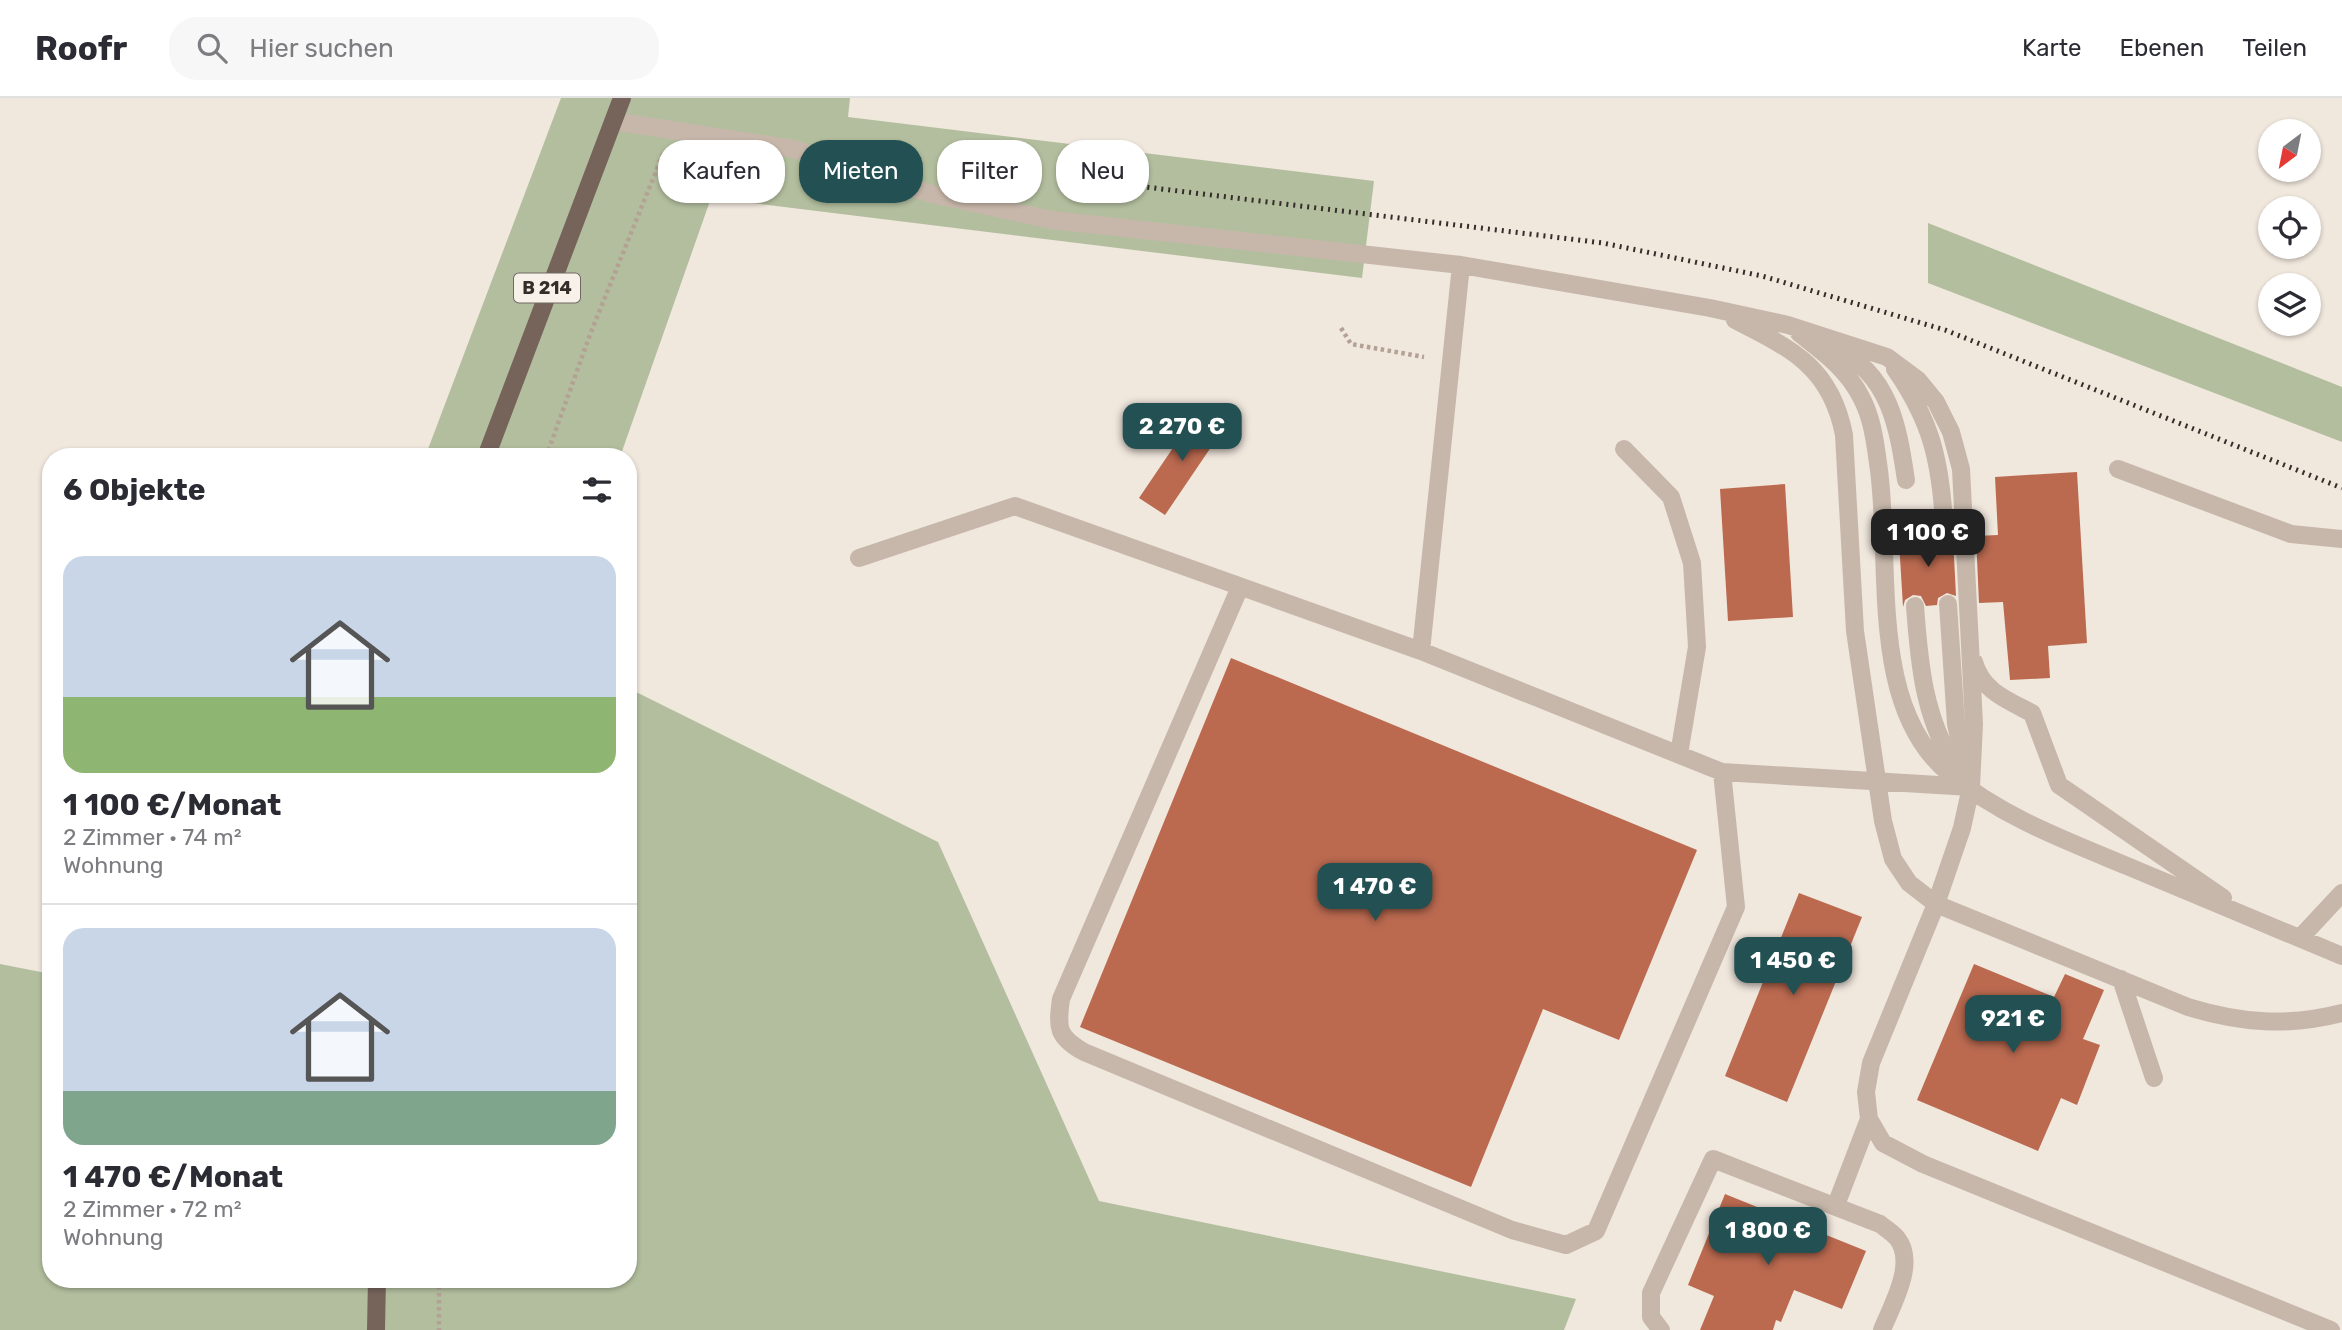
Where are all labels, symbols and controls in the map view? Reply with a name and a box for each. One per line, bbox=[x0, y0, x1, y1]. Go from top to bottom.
search box bbox=[169, 17, 659, 80]
text: Roofr bbox=[35, 29, 127, 68]
icon: search bbox=[193, 29, 231, 67]
text: Hier suchen bbox=[249, 33, 394, 64]
text: Karte bbox=[2022, 34, 2082, 62]
text: Ebenen bbox=[2120, 34, 2204, 62]
text: Teilen bbox=[2242, 34, 2307, 62]
north arrow bbox=[2258, 119, 2320, 182]
map controls bbox=[2258, 119, 2321, 336]
chip: Kaufen bbox=[658, 140, 785, 203]
chip: Mieten bbox=[799, 140, 923, 203]
chip: Filter bbox=[937, 140, 1042, 203]
chip: Neu bbox=[1056, 140, 1149, 203]
button: locate bbox=[2258, 196, 2321, 259]
button: layers bbox=[2258, 273, 2321, 336]
road number: B 214 bbox=[514, 274, 580, 302]
pin: 2 270 € bbox=[1117, 404, 1247, 463]
text: 2 270 € bbox=[1139, 412, 1225, 440]
icon: filters bbox=[578, 471, 616, 509]
text: 6 Objekte bbox=[63, 472, 206, 508]
pin: 1 100 € bbox=[1863, 510, 1993, 569]
text: 1 100 € bbox=[1887, 518, 1969, 546]
icon: home bbox=[277, 602, 403, 728]
text: 1 100 €/Monat bbox=[63, 787, 281, 823]
text: 2 Zimmer · 74 m² bbox=[63, 823, 242, 851]
text: Wohnung bbox=[63, 851, 164, 879]
pin: 1 470 € bbox=[1310, 864, 1440, 923]
text: 1 470 € bbox=[1333, 872, 1417, 900]
pin: 1 450 € bbox=[1728, 937, 1858, 997]
text: 1 450 € bbox=[1750, 946, 1836, 974]
icon: home bbox=[277, 974, 403, 1100]
pin: 921 € bbox=[1964, 996, 2062, 1055]
text: 921 € bbox=[1981, 1004, 2045, 1032]
text: 1 470 €/Monat bbox=[63, 1159, 283, 1195]
text: 2 Zimmer · 72 m² bbox=[63, 1195, 242, 1223]
pin: 1 800 € bbox=[1703, 1208, 1833, 1267]
text: 1 800 € bbox=[1725, 1216, 1811, 1244]
text: Wohnung bbox=[63, 1223, 164, 1251]

